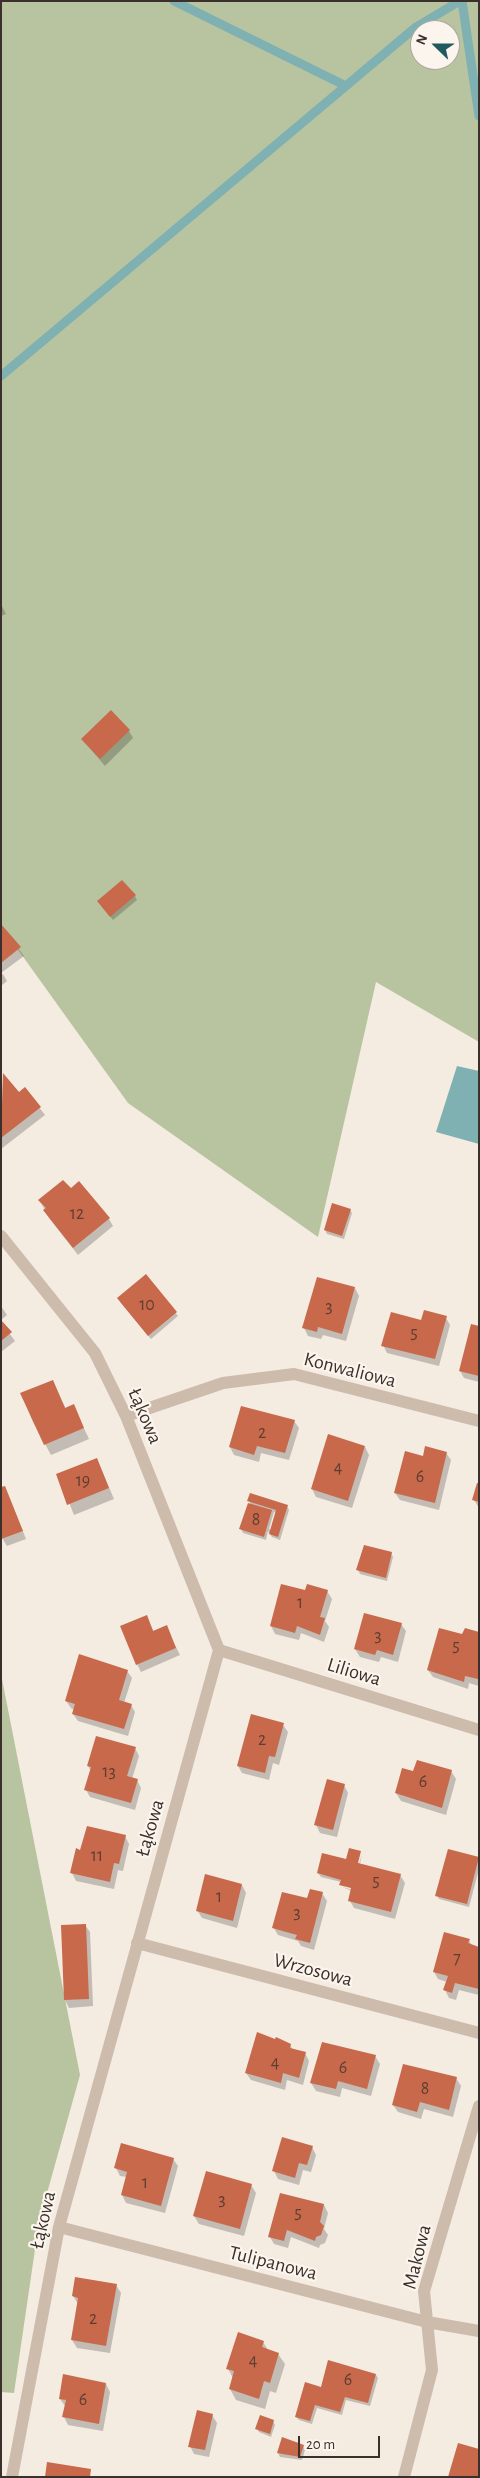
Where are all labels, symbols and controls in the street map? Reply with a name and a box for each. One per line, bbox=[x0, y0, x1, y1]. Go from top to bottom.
north arrow bbox=[410, 20, 460, 70]
text: N bbox=[414, 33, 430, 47]
house number: 12 bbox=[70, 1203, 84, 1225]
house number: 10 bbox=[139, 1294, 155, 1316]
house number: 3 bbox=[325, 1296, 333, 1318]
house number: 5 bbox=[410, 1322, 418, 1344]
street label: Konwaliowa bbox=[301, 1347, 399, 1393]
street label: Łąkowa bbox=[123, 1384, 167, 1448]
house number: 2 bbox=[258, 1422, 266, 1444]
house number: 4 bbox=[334, 1457, 342, 1479]
house number: 6 bbox=[416, 1466, 424, 1488]
house number: 19 bbox=[76, 1470, 90, 1492]
house number: 8 bbox=[252, 1509, 260, 1531]
house number: 1 bbox=[297, 1592, 303, 1614]
house number: 3 bbox=[374, 1625, 382, 1647]
house number: 5 bbox=[452, 1635, 460, 1657]
street label: Liliowa bbox=[324, 1653, 384, 1691]
house number: 2 bbox=[258, 1729, 266, 1751]
house number: 13 bbox=[102, 1761, 116, 1783]
house number: 6 bbox=[419, 1771, 427, 1793]
street label: Łąkowa bbox=[130, 1797, 170, 1859]
house number: 11 bbox=[91, 1845, 103, 1867]
house number: 5 bbox=[372, 1870, 380, 1892]
house number: 1 bbox=[216, 1886, 222, 1908]
house number: 3 bbox=[293, 1902, 301, 1924]
street label: Wrzosowa bbox=[271, 1948, 355, 1992]
house number: 7 bbox=[453, 1948, 461, 1970]
house number: 4 bbox=[271, 2052, 279, 2074]
house number: 6 bbox=[339, 2057, 347, 2079]
house number: 8 bbox=[421, 2078, 429, 2100]
house number: 1 bbox=[142, 2172, 148, 2194]
street label: Łąkowa bbox=[25, 2189, 61, 2251]
house number: 3 bbox=[218, 2189, 226, 2211]
house number: 5 bbox=[294, 2202, 302, 2224]
street label: Makowa bbox=[397, 2222, 437, 2292]
street label: Tulipanowa bbox=[227, 2240, 319, 2286]
house number: 2 bbox=[89, 2308, 97, 2330]
house number: 4 bbox=[249, 2350, 257, 2372]
house number: 6 bbox=[344, 2369, 352, 2391]
house number: 6 bbox=[79, 2389, 87, 2411]
scale bar bbox=[300, 2426, 382, 2458]
text: 20 m bbox=[306, 2437, 335, 2452]

